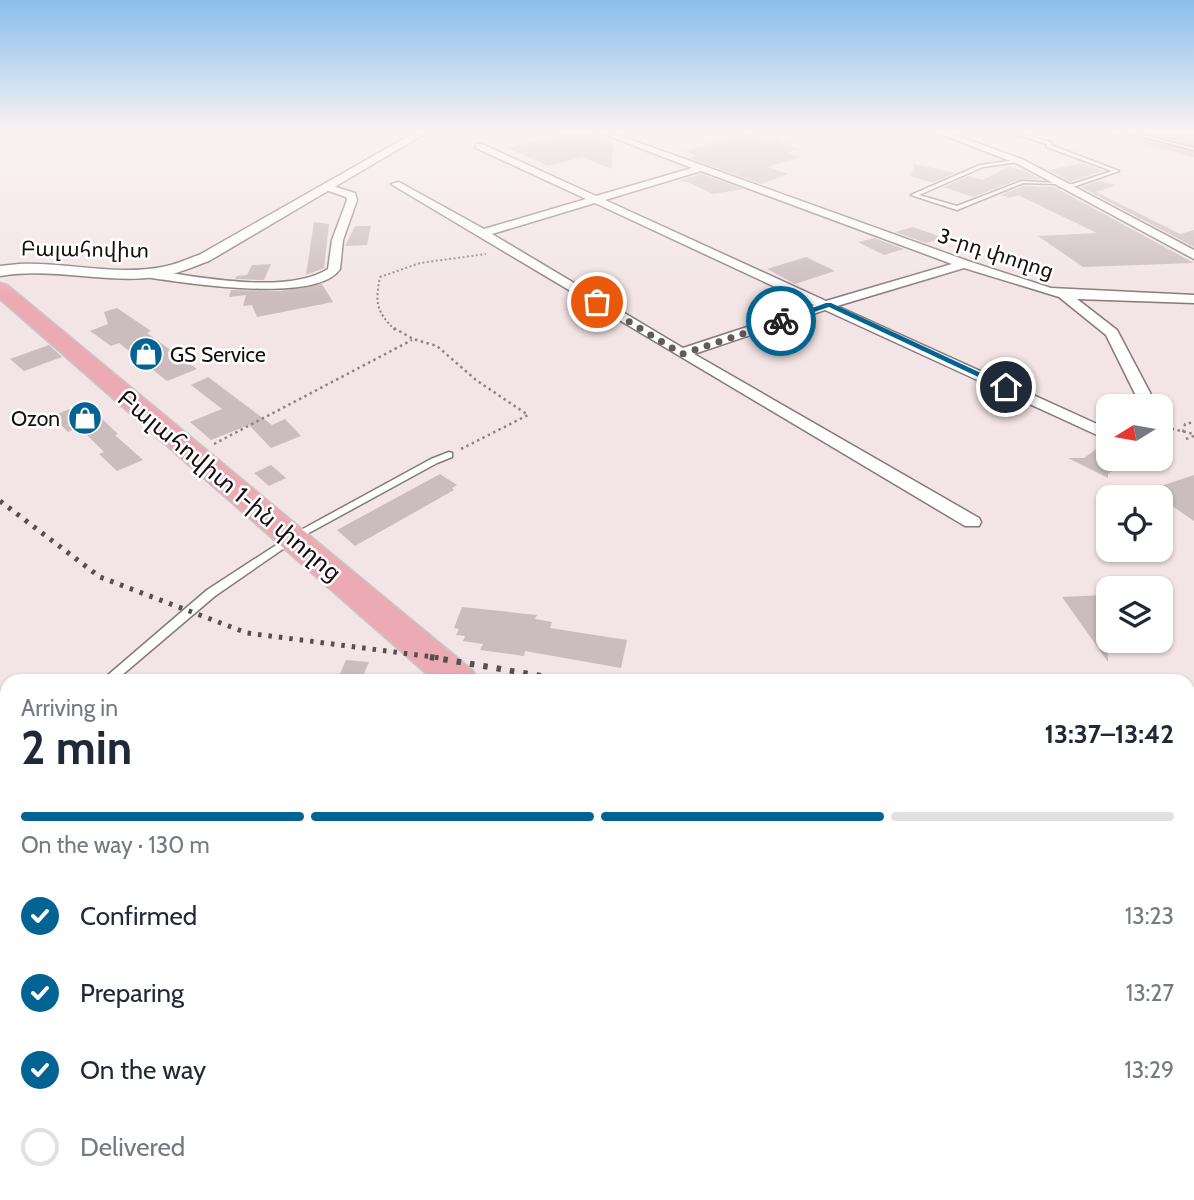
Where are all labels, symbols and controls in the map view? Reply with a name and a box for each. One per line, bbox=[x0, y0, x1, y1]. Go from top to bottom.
street label: 3-րդ փողոց bbox=[935, 223, 1057, 283]
street label: Բալահովիտ bbox=[21, 235, 149, 263]
pin bbox=[567, 272, 627, 332]
icon: bag bbox=[578, 283, 616, 321]
courier bbox=[746, 286, 816, 356]
icon: bike bbox=[762, 302, 800, 340]
shop icon: GS Service bbox=[127, 335, 165, 373]
place label: GS Service bbox=[170, 342, 266, 367]
pin bbox=[976, 357, 1036, 417]
icon: home bbox=[987, 368, 1025, 406]
street label: Բալահովիտ 1-ին փողոց bbox=[112, 383, 348, 587]
north arrow bbox=[1096, 394, 1172, 471]
map controls bbox=[1096, 394, 1173, 653]
shop icon: Ozon bbox=[66, 399, 104, 437]
place label: Ozon bbox=[11, 406, 60, 431]
button: locate bbox=[1096, 485, 1173, 562]
button: layers bbox=[1096, 576, 1173, 653]
text: Arriving in bbox=[21, 694, 118, 722]
text: 13:37–13:42 bbox=[1044, 718, 1174, 750]
text: 2 min bbox=[21, 720, 132, 776]
text: On the way · 130 m bbox=[21, 831, 210, 859]
icon: check bbox=[21, 897, 59, 935]
text: Confirmed bbox=[80, 900, 197, 932]
text: 13:23 bbox=[1125, 902, 1174, 930]
icon: check bbox=[21, 974, 59, 1012]
text: Preparing bbox=[80, 977, 184, 1009]
text: 13:27 bbox=[1126, 979, 1174, 1007]
icon: check bbox=[21, 1051, 59, 1089]
text: On the way bbox=[80, 1054, 206, 1086]
text: 13:29 bbox=[1124, 1056, 1174, 1084]
text: Delivered bbox=[80, 1131, 185, 1163]

